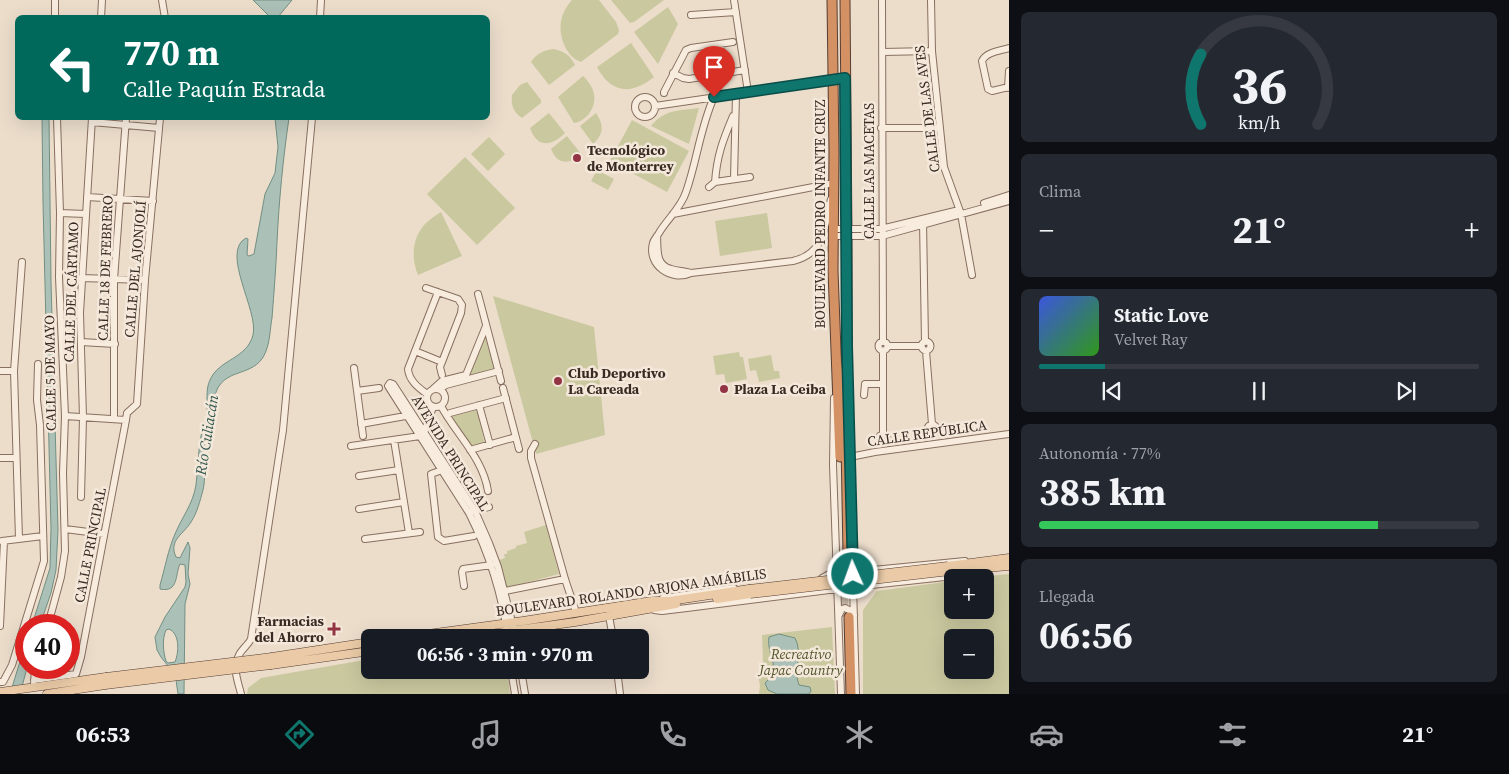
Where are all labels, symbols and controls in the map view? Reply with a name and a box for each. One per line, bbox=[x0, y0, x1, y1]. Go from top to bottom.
text: 770 m bbox=[123, 29, 219, 77]
icon: left bbox=[40, 35, 105, 100]
street label: CALLE DE LAS AVES bbox=[909, 44, 945, 174]
pin bbox=[693, 46, 735, 97]
text: 36 bbox=[1231, 49, 1287, 120]
icon: arrive bbox=[700, 53, 728, 81]
text: Calle Paquín Estrada bbox=[123, 74, 325, 104]
street label: BOULEVARD PEDRO INFANTE CRUZ bbox=[810, 99, 830, 329]
street label: CALLE LAS MACETAS bbox=[859, 103, 879, 239]
text: km/h bbox=[1238, 110, 1281, 135]
place label: Tecnológico de Monterrey bbox=[587, 140, 674, 176]
marker: Tecnológico de Monterrey bbox=[571, 152, 583, 164]
text: Clima bbox=[1039, 180, 1081, 202]
street label: CALLE 18 DE FEBRERO bbox=[92, 195, 118, 341]
street label: CALLE DEL AJONJOLÍ bbox=[119, 200, 151, 338]
text: 21° bbox=[1232, 204, 1286, 256]
text: − bbox=[1039, 211, 1054, 249]
text: + bbox=[1464, 211, 1479, 249]
street label: CALLE DEL CÁRTAMO bbox=[59, 221, 83, 363]
text: Static Love bbox=[1114, 302, 1209, 328]
street label: CALLE 5 DE MAYO bbox=[39, 315, 61, 431]
text: Velvet Ray bbox=[1114, 328, 1188, 350]
place label: Club Deportivo La Careada bbox=[568, 363, 666, 399]
marker: Club Deportivo La Careada bbox=[552, 375, 564, 387]
icon: previous bbox=[1098, 377, 1126, 405]
icon: pause bbox=[1245, 377, 1273, 405]
icon: next bbox=[1392, 377, 1420, 405]
place label: Plaza La Ceiba bbox=[734, 379, 827, 399]
marker: Plaza La Ceiba bbox=[718, 383, 730, 395]
street label: AVENIDA PRINCIPAL bbox=[407, 391, 495, 515]
water label: Río Culiacán bbox=[190, 393, 223, 478]
street label: CALLE REPÚBLICA bbox=[866, 415, 989, 451]
text: Autonomía · 77% bbox=[1039, 442, 1161, 464]
text: 385 km bbox=[1039, 466, 1166, 518]
street label: CALLE PRINCIPAL bbox=[69, 486, 111, 604]
position arrow bbox=[826, 547, 878, 599]
street label: BOULEVARD ROLANDO ARJONA AMÁBILIS bbox=[494, 563, 768, 621]
map controls bbox=[944, 569, 994, 679]
button: + bbox=[944, 569, 994, 619]
text: Llegada bbox=[1039, 585, 1095, 607]
text: 06:56 bbox=[1039, 609, 1133, 661]
place label: Farmacias del Ahorro bbox=[254, 611, 325, 647]
speed limit sign: 40 bbox=[15, 614, 80, 679]
marker: Farmacias del Ahorro bbox=[328, 623, 340, 635]
button: − bbox=[944, 629, 994, 679]
text: 06:56 · 3 min · 970 m bbox=[417, 641, 593, 667]
park label: Recreativo Japac Country bbox=[757, 644, 843, 680]
icon: directions bbox=[282, 717, 317, 752]
icon: music bbox=[469, 717, 504, 752]
icon: phone bbox=[655, 717, 690, 752]
icon: climate bbox=[842, 717, 877, 752]
icon: car bbox=[1029, 717, 1064, 752]
icon: filters bbox=[1215, 717, 1250, 752]
text: 06:53 bbox=[76, 719, 130, 749]
text: 21° bbox=[1402, 719, 1433, 749]

